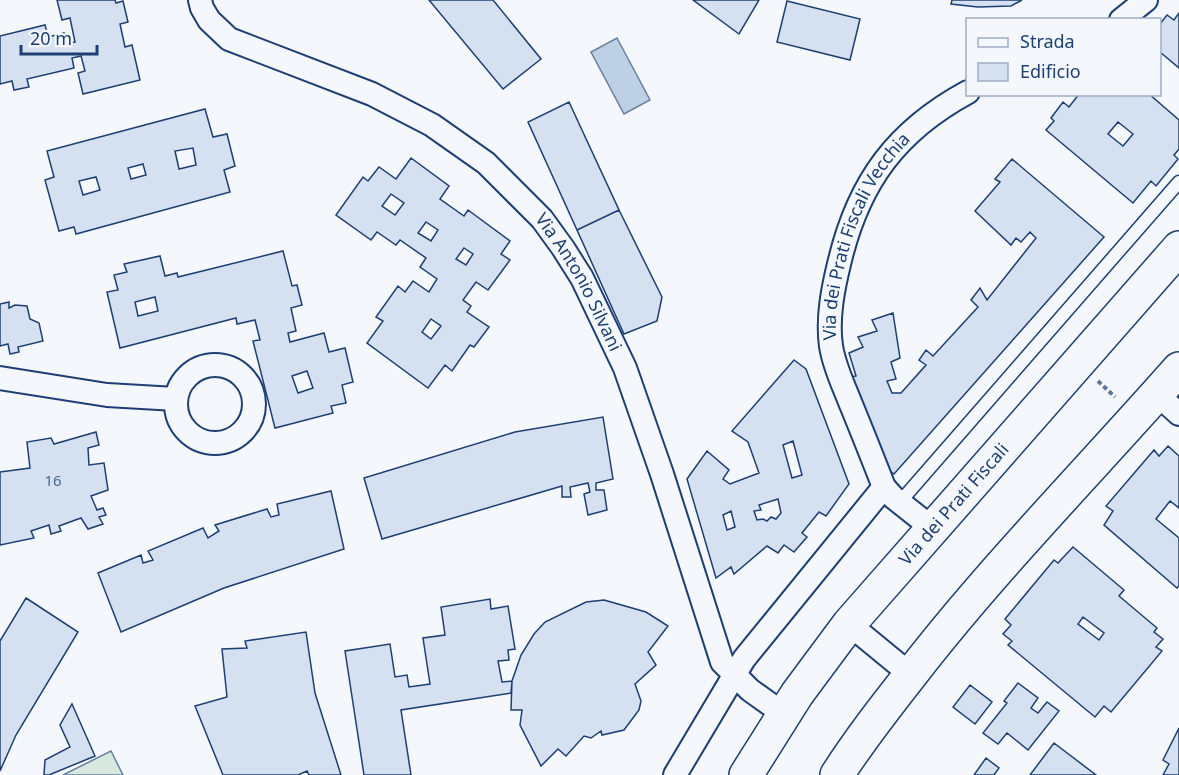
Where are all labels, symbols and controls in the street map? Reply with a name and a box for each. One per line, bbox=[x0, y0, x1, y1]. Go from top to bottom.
scale bar bbox=[21, 18, 98, 56]
legend bbox=[966, 18, 1161, 96]
text: 20 m bbox=[30, 26, 72, 50]
text: Strada bbox=[1020, 29, 1075, 53]
text: Edificio bbox=[1020, 59, 1081, 83]
street label: Via dei Prati Fiscali Vecchia bbox=[817, 127, 914, 341]
street label: Via Antonio Silvani bbox=[530, 208, 628, 355]
street label: Via dei Prati Fiscali bbox=[893, 437, 1013, 570]
house number: 16 bbox=[44, 470, 62, 490]

